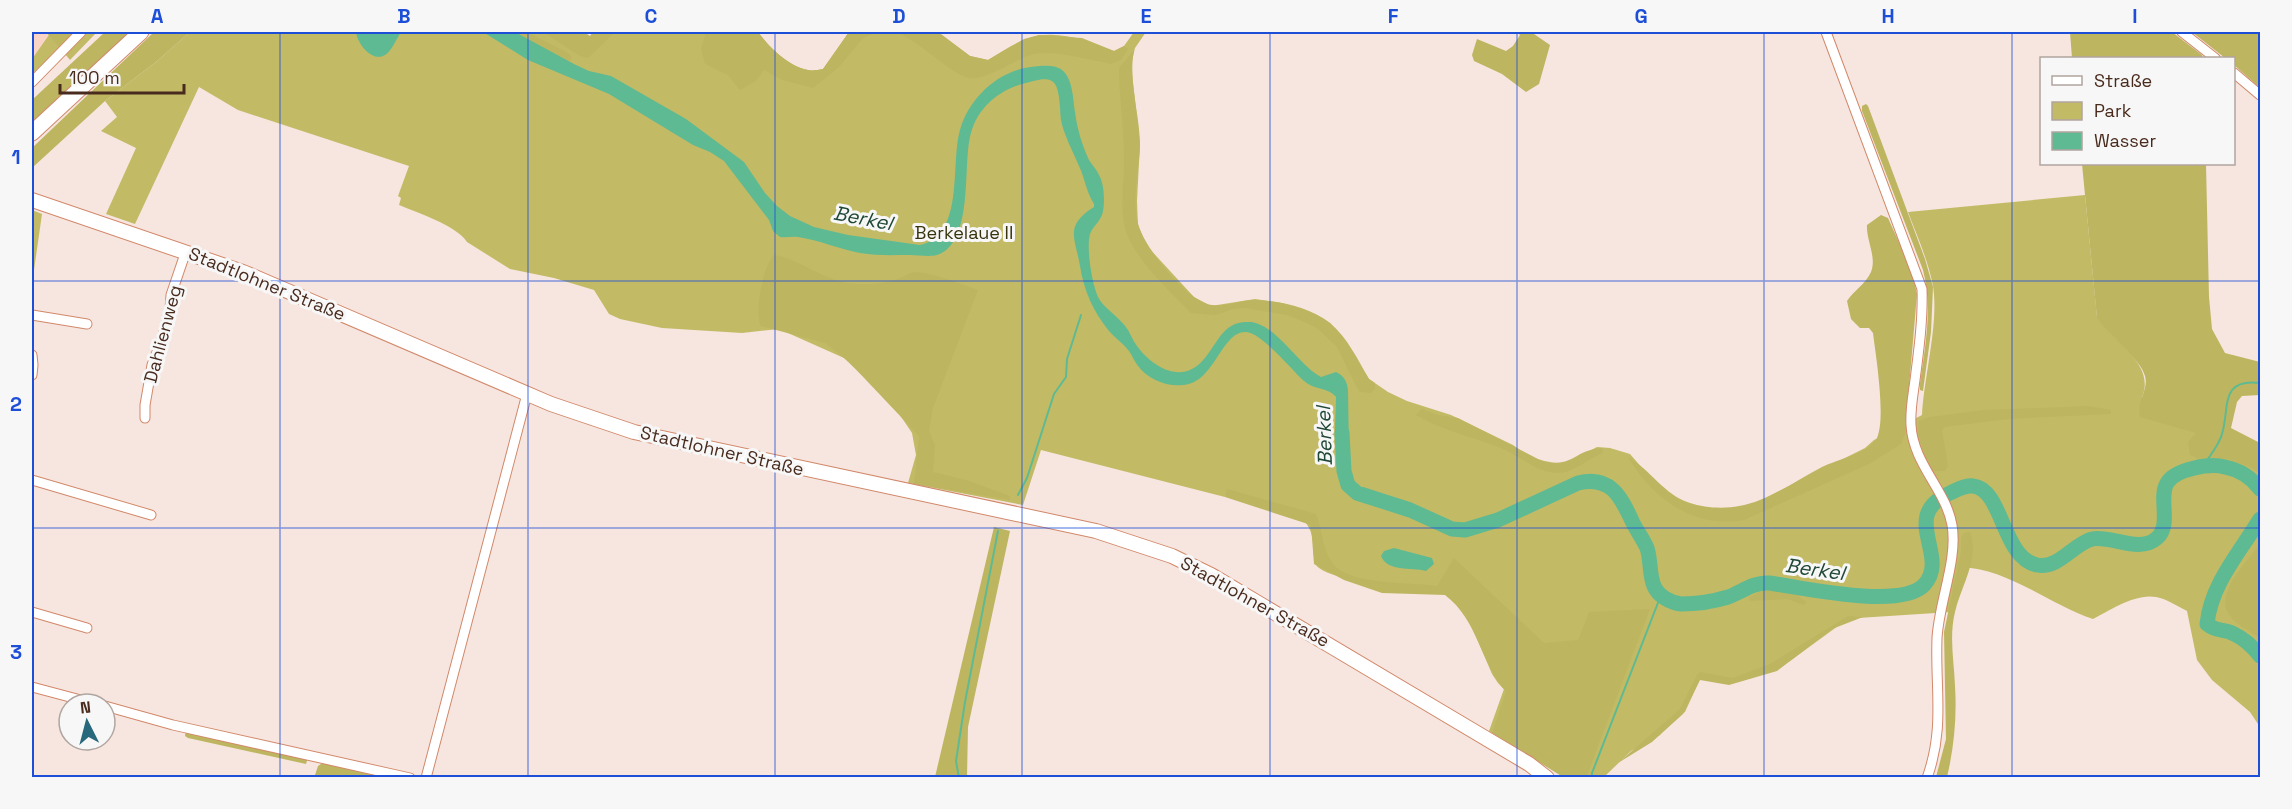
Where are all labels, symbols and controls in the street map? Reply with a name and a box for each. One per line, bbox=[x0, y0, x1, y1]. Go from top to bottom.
text: A bbox=[151, 3, 164, 29]
text: B bbox=[397, 3, 411, 29]
text: C bbox=[645, 3, 658, 29]
text: D bbox=[892, 3, 906, 29]
text: E bbox=[1140, 3, 1152, 29]
text: F bbox=[1388, 3, 1399, 29]
text: G bbox=[1634, 3, 1648, 29]
text: H bbox=[1881, 3, 1895, 29]
text: I bbox=[2132, 3, 2138, 29]
scale bar bbox=[60, 57, 184, 95]
legend bbox=[2040, 57, 2235, 165]
text: 100 m bbox=[69, 66, 120, 89]
text: Straße bbox=[2094, 69, 2152, 92]
text: Park bbox=[2094, 99, 2132, 122]
text: Wasser bbox=[2094, 129, 2156, 152]
text: 1 bbox=[11, 144, 21, 170]
water label: Berkel bbox=[831, 200, 897, 237]
park label: Berkelaue II bbox=[915, 221, 1013, 244]
street label: Stadtlohner Straße bbox=[185, 242, 349, 325]
street label: Dahlienweg bbox=[138, 282, 187, 385]
text: 2 bbox=[10, 391, 22, 417]
water label: Berkel bbox=[1310, 404, 1338, 466]
street label: Stadtlohner Straße bbox=[638, 421, 806, 481]
street label: Stadtlohner Straße bbox=[1177, 551, 1334, 652]
water label: Berkel bbox=[1784, 552, 1848, 586]
text: 3 bbox=[10, 639, 22, 665]
north arrow bbox=[57, 692, 117, 752]
text: N bbox=[79, 697, 92, 719]

